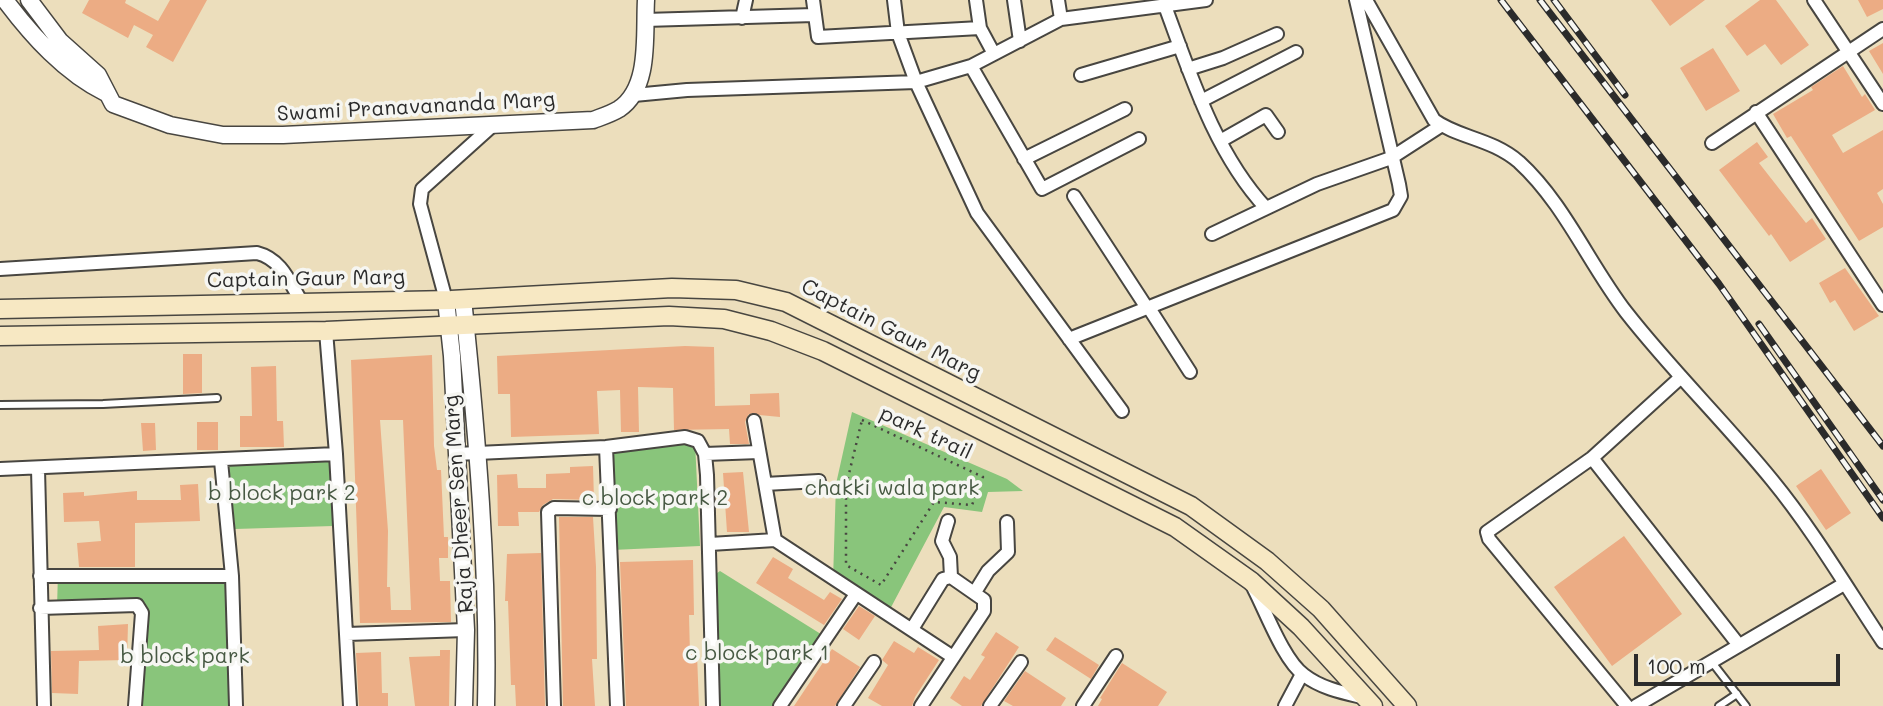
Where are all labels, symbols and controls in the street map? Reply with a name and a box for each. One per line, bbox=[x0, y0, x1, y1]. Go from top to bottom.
street label: Swami Pranavananda Marg bbox=[276, 87, 556, 127]
street label: Captain Gaur Marg bbox=[207, 265, 405, 293]
street label: Captain Gaur Marg bbox=[797, 274, 985, 386]
street label: Raja Dheer Sen Marg bbox=[439, 394, 479, 614]
street label: park trail bbox=[876, 401, 976, 465]
park label: chakki wala park bbox=[805, 476, 979, 502]
park label: b block park 2 bbox=[208, 481, 356, 507]
park label: c block park 2 bbox=[582, 486, 728, 512]
scale bar bbox=[1638, 640, 1844, 684]
park label: c block park 1 bbox=[685, 641, 829, 667]
park label: b block park bbox=[120, 644, 250, 670]
text: 100 m bbox=[1647, 652, 1706, 679]

